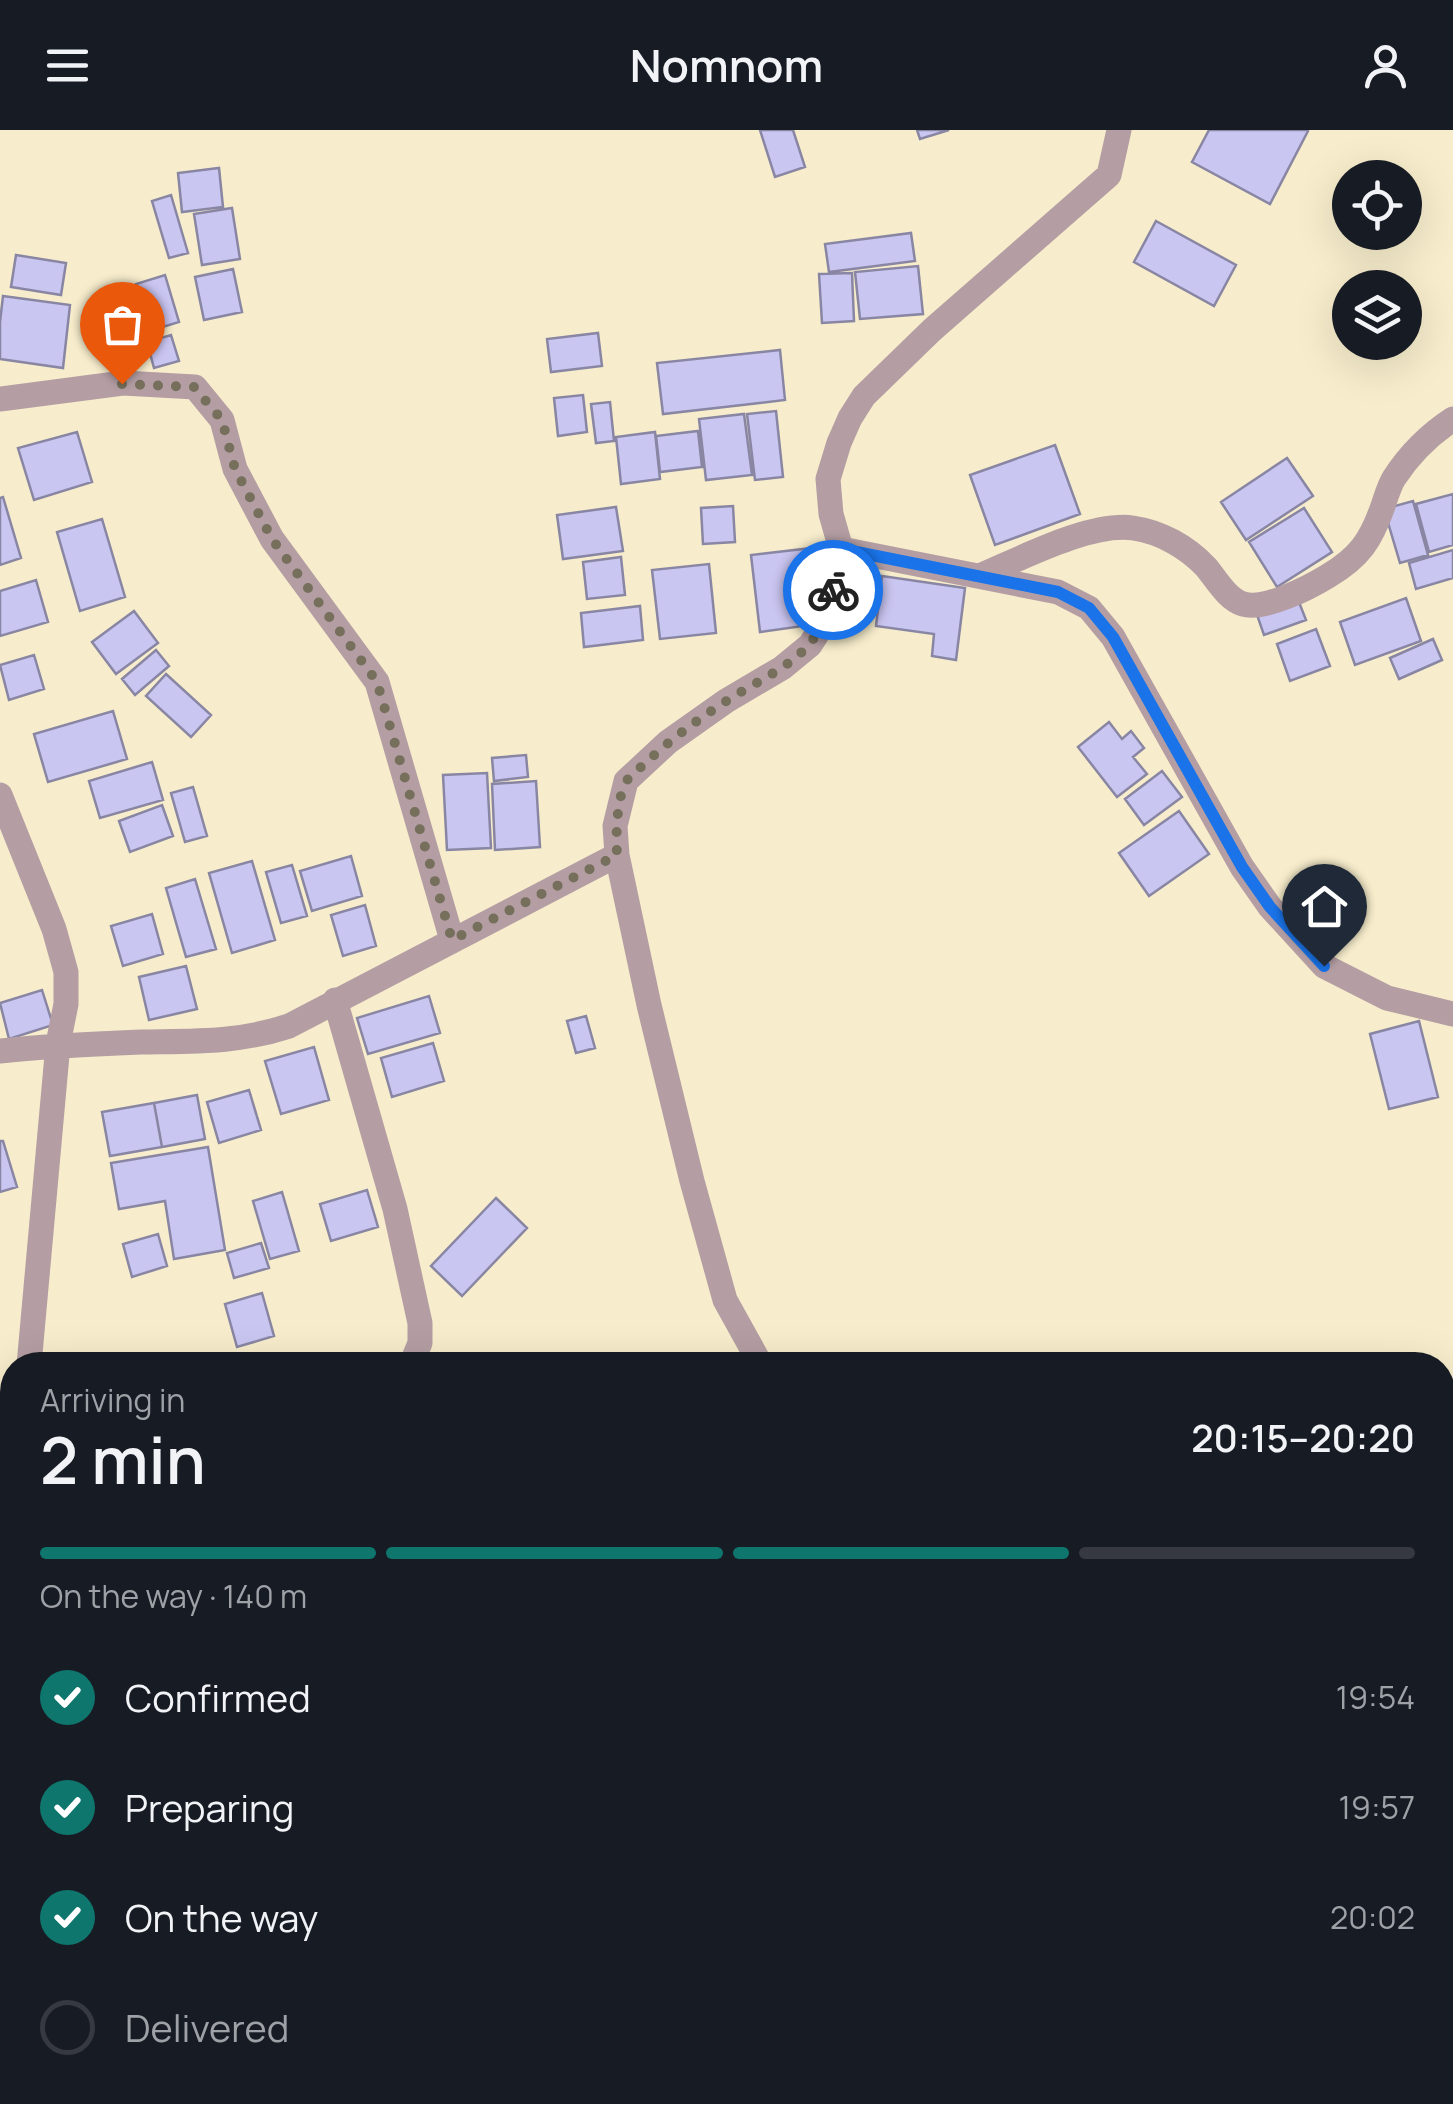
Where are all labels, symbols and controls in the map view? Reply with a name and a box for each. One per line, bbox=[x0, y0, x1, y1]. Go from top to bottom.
text: Nomnom bbox=[630, 34, 823, 96]
icon: menu bbox=[40, 38, 95, 93]
icon: person bbox=[1358, 38, 1413, 93]
map controls bbox=[1332, 160, 1422, 360]
button: locate bbox=[1332, 160, 1422, 250]
button: layers bbox=[1332, 270, 1422, 360]
pin bbox=[80, 282, 165, 385]
icon: bag bbox=[95, 297, 150, 352]
courier bbox=[783, 540, 883, 640]
icon: bike bbox=[806, 563, 861, 618]
pin bbox=[1282, 864, 1367, 967]
icon: home bbox=[1297, 879, 1352, 934]
text: Arriving in bbox=[40, 1378, 185, 1422]
text: 20:15–20:20 bbox=[1191, 1411, 1415, 1463]
text: 2 min bbox=[40, 1415, 206, 1504]
text: On the way · 140 m bbox=[40, 1574, 307, 1618]
icon: check bbox=[40, 1670, 95, 1725]
text: Confirmed bbox=[125, 1671, 311, 1723]
text: 19:54 bbox=[1336, 1675, 1415, 1719]
icon: check bbox=[40, 1780, 95, 1835]
text: Preparing bbox=[125, 1781, 294, 1833]
text: 19:57 bbox=[1339, 1785, 1415, 1829]
icon: check bbox=[40, 1890, 95, 1945]
text: On the way bbox=[125, 1891, 318, 1943]
text: 20:02 bbox=[1330, 1895, 1415, 1939]
text: Delivered bbox=[125, 2001, 289, 2053]

